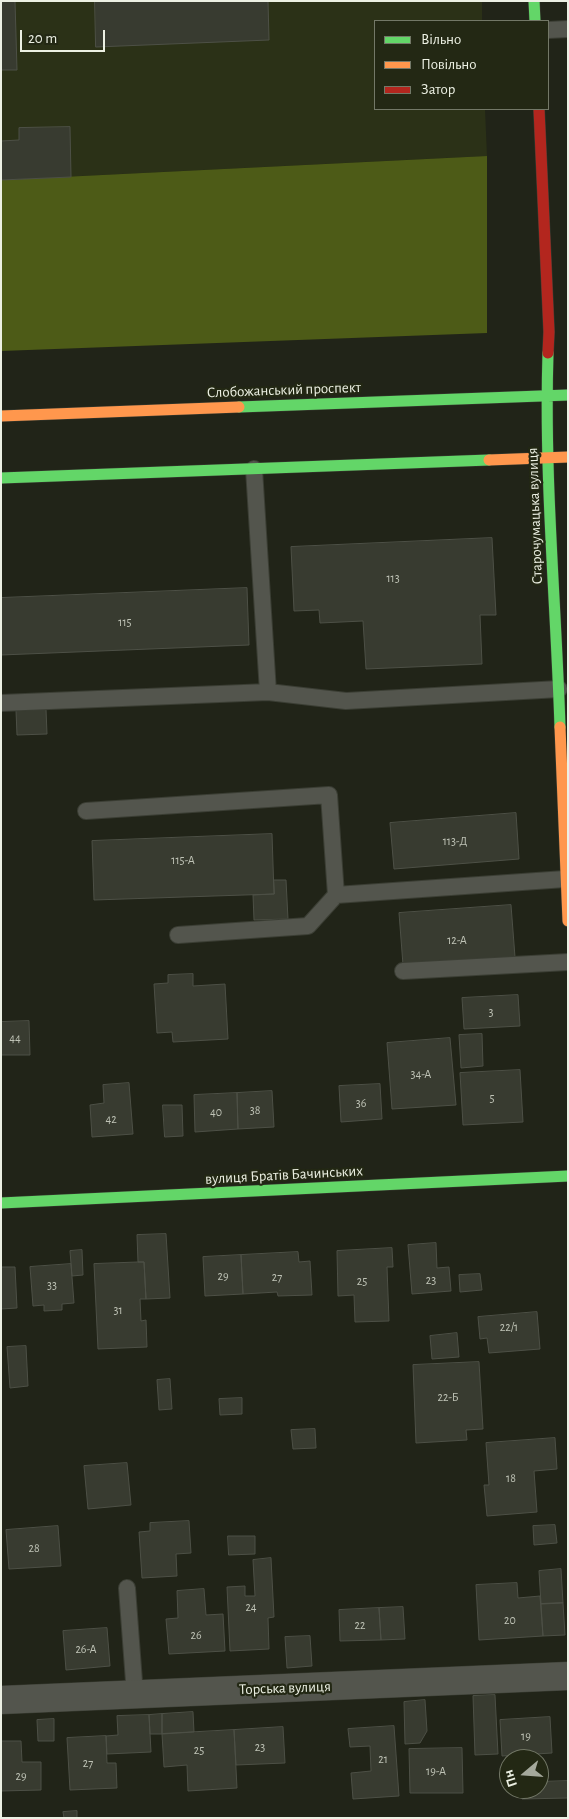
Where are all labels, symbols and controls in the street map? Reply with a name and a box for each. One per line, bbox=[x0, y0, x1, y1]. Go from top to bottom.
scale bar bbox=[22, 20, 108, 52]
legend bbox=[374, 20, 549, 110]
text: 20 m bbox=[28, 31, 57, 46]
text: Вільно bbox=[421, 32, 461, 47]
text: Повільно bbox=[421, 57, 477, 72]
text: Затор bbox=[421, 82, 455, 97]
street label: Слобожанський проспект bbox=[207, 378, 361, 402]
street label: Старочумацька вулиця bbox=[524, 447, 546, 585]
house number: 113 bbox=[386, 571, 400, 585]
house number: 115 bbox=[118, 615, 132, 629]
house number: 113-Д bbox=[443, 834, 467, 848]
house number: 115-А bbox=[171, 853, 195, 867]
house number: 12-А bbox=[447, 933, 467, 947]
house number: 3 bbox=[489, 1005, 493, 1019]
house number: 44 bbox=[9, 1031, 21, 1045]
house number: 34-А bbox=[411, 1067, 431, 1081]
house number: 5 bbox=[489, 1091, 495, 1105]
house number: 36 bbox=[356, 1096, 366, 1110]
house number: 38 bbox=[250, 1103, 260, 1117]
house number: 40 bbox=[210, 1105, 222, 1119]
house number: 42 bbox=[105, 1112, 117, 1126]
street label: вулиця Братів Бачинських bbox=[205, 1162, 363, 1188]
house number: 29 bbox=[217, 1269, 229, 1283]
house number: 27 bbox=[272, 1270, 282, 1284]
house number: 23 bbox=[426, 1273, 436, 1287]
house number: 25 bbox=[357, 1274, 367, 1288]
house number: 33 bbox=[47, 1278, 57, 1292]
house number: 31 bbox=[113, 1303, 123, 1317]
house number: 22/1 bbox=[500, 1320, 518, 1334]
house number: 22-Б bbox=[437, 1390, 459, 1404]
house number: 18 bbox=[506, 1471, 516, 1485]
house number: 28 bbox=[28, 1541, 40, 1555]
house number: 24 bbox=[245, 1600, 257, 1614]
house number: 20 bbox=[504, 1613, 516, 1627]
house number: 22 bbox=[355, 1618, 365, 1632]
house number: 26 bbox=[190, 1628, 202, 1642]
house number: 26-А bbox=[75, 1642, 97, 1656]
street label: Торська вулиця bbox=[239, 1677, 331, 1699]
house number: 19 bbox=[521, 1729, 531, 1743]
house number: 23 bbox=[255, 1740, 265, 1754]
house number: 25 bbox=[194, 1743, 204, 1757]
north arrow bbox=[499, 1749, 549, 1799]
house number: 21 bbox=[378, 1752, 388, 1766]
house number: 27 bbox=[83, 1756, 93, 1770]
house number: 19-А bbox=[426, 1764, 446, 1778]
text: Пн bbox=[501, 1768, 520, 1789]
house number: 29 bbox=[15, 1769, 27, 1783]

